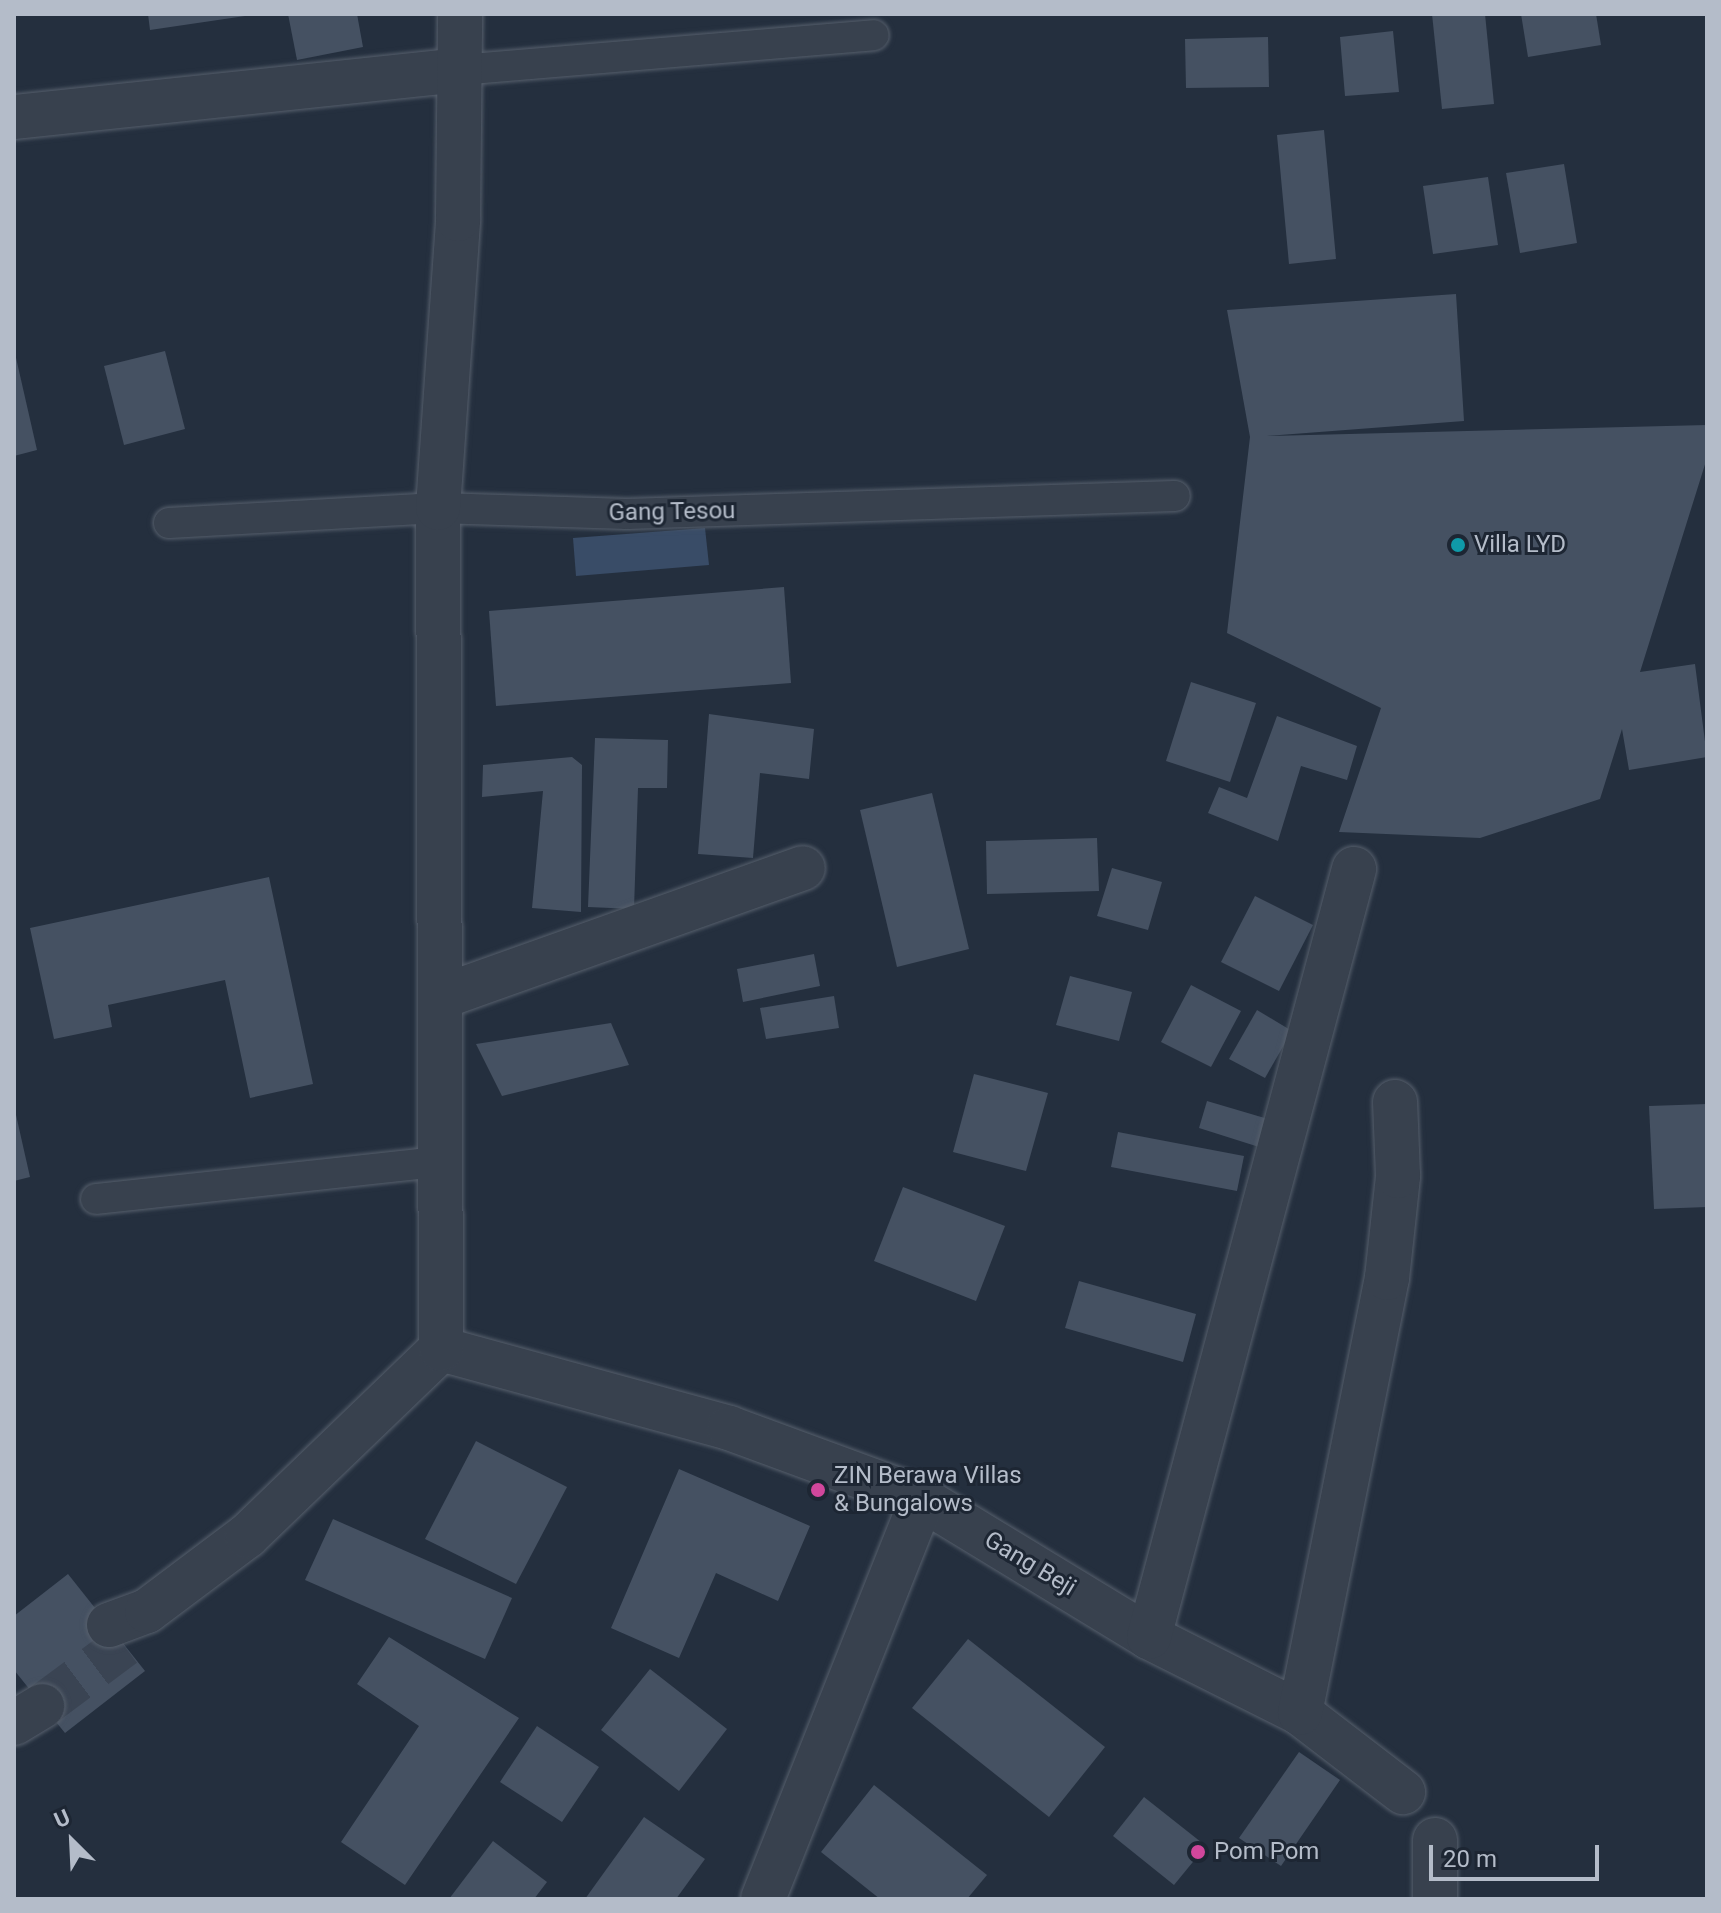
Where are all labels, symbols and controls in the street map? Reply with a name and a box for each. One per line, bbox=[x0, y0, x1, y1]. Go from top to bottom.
street label: Gang Tesou bbox=[608, 496, 736, 528]
place label: Villa LYD bbox=[1474, 531, 1566, 559]
marker: Villa LYD bbox=[1449, 536, 1467, 554]
place label: ZIN Berawa Villas & Bungalows bbox=[834, 1462, 1022, 1518]
marker: ZIN Berawa Villas & Bungalows bbox=[809, 1481, 827, 1499]
street label: Gang Beji bbox=[979, 1526, 1081, 1602]
north arrow bbox=[32, 1801, 112, 1881]
text: U bbox=[50, 1804, 74, 1833]
scale bar bbox=[1433, 1829, 1603, 1879]
place label: Pom Pom bbox=[1214, 1838, 1319, 1866]
marker: Pom Pom bbox=[1189, 1843, 1207, 1861]
text: 20 m bbox=[1443, 1845, 1497, 1873]

